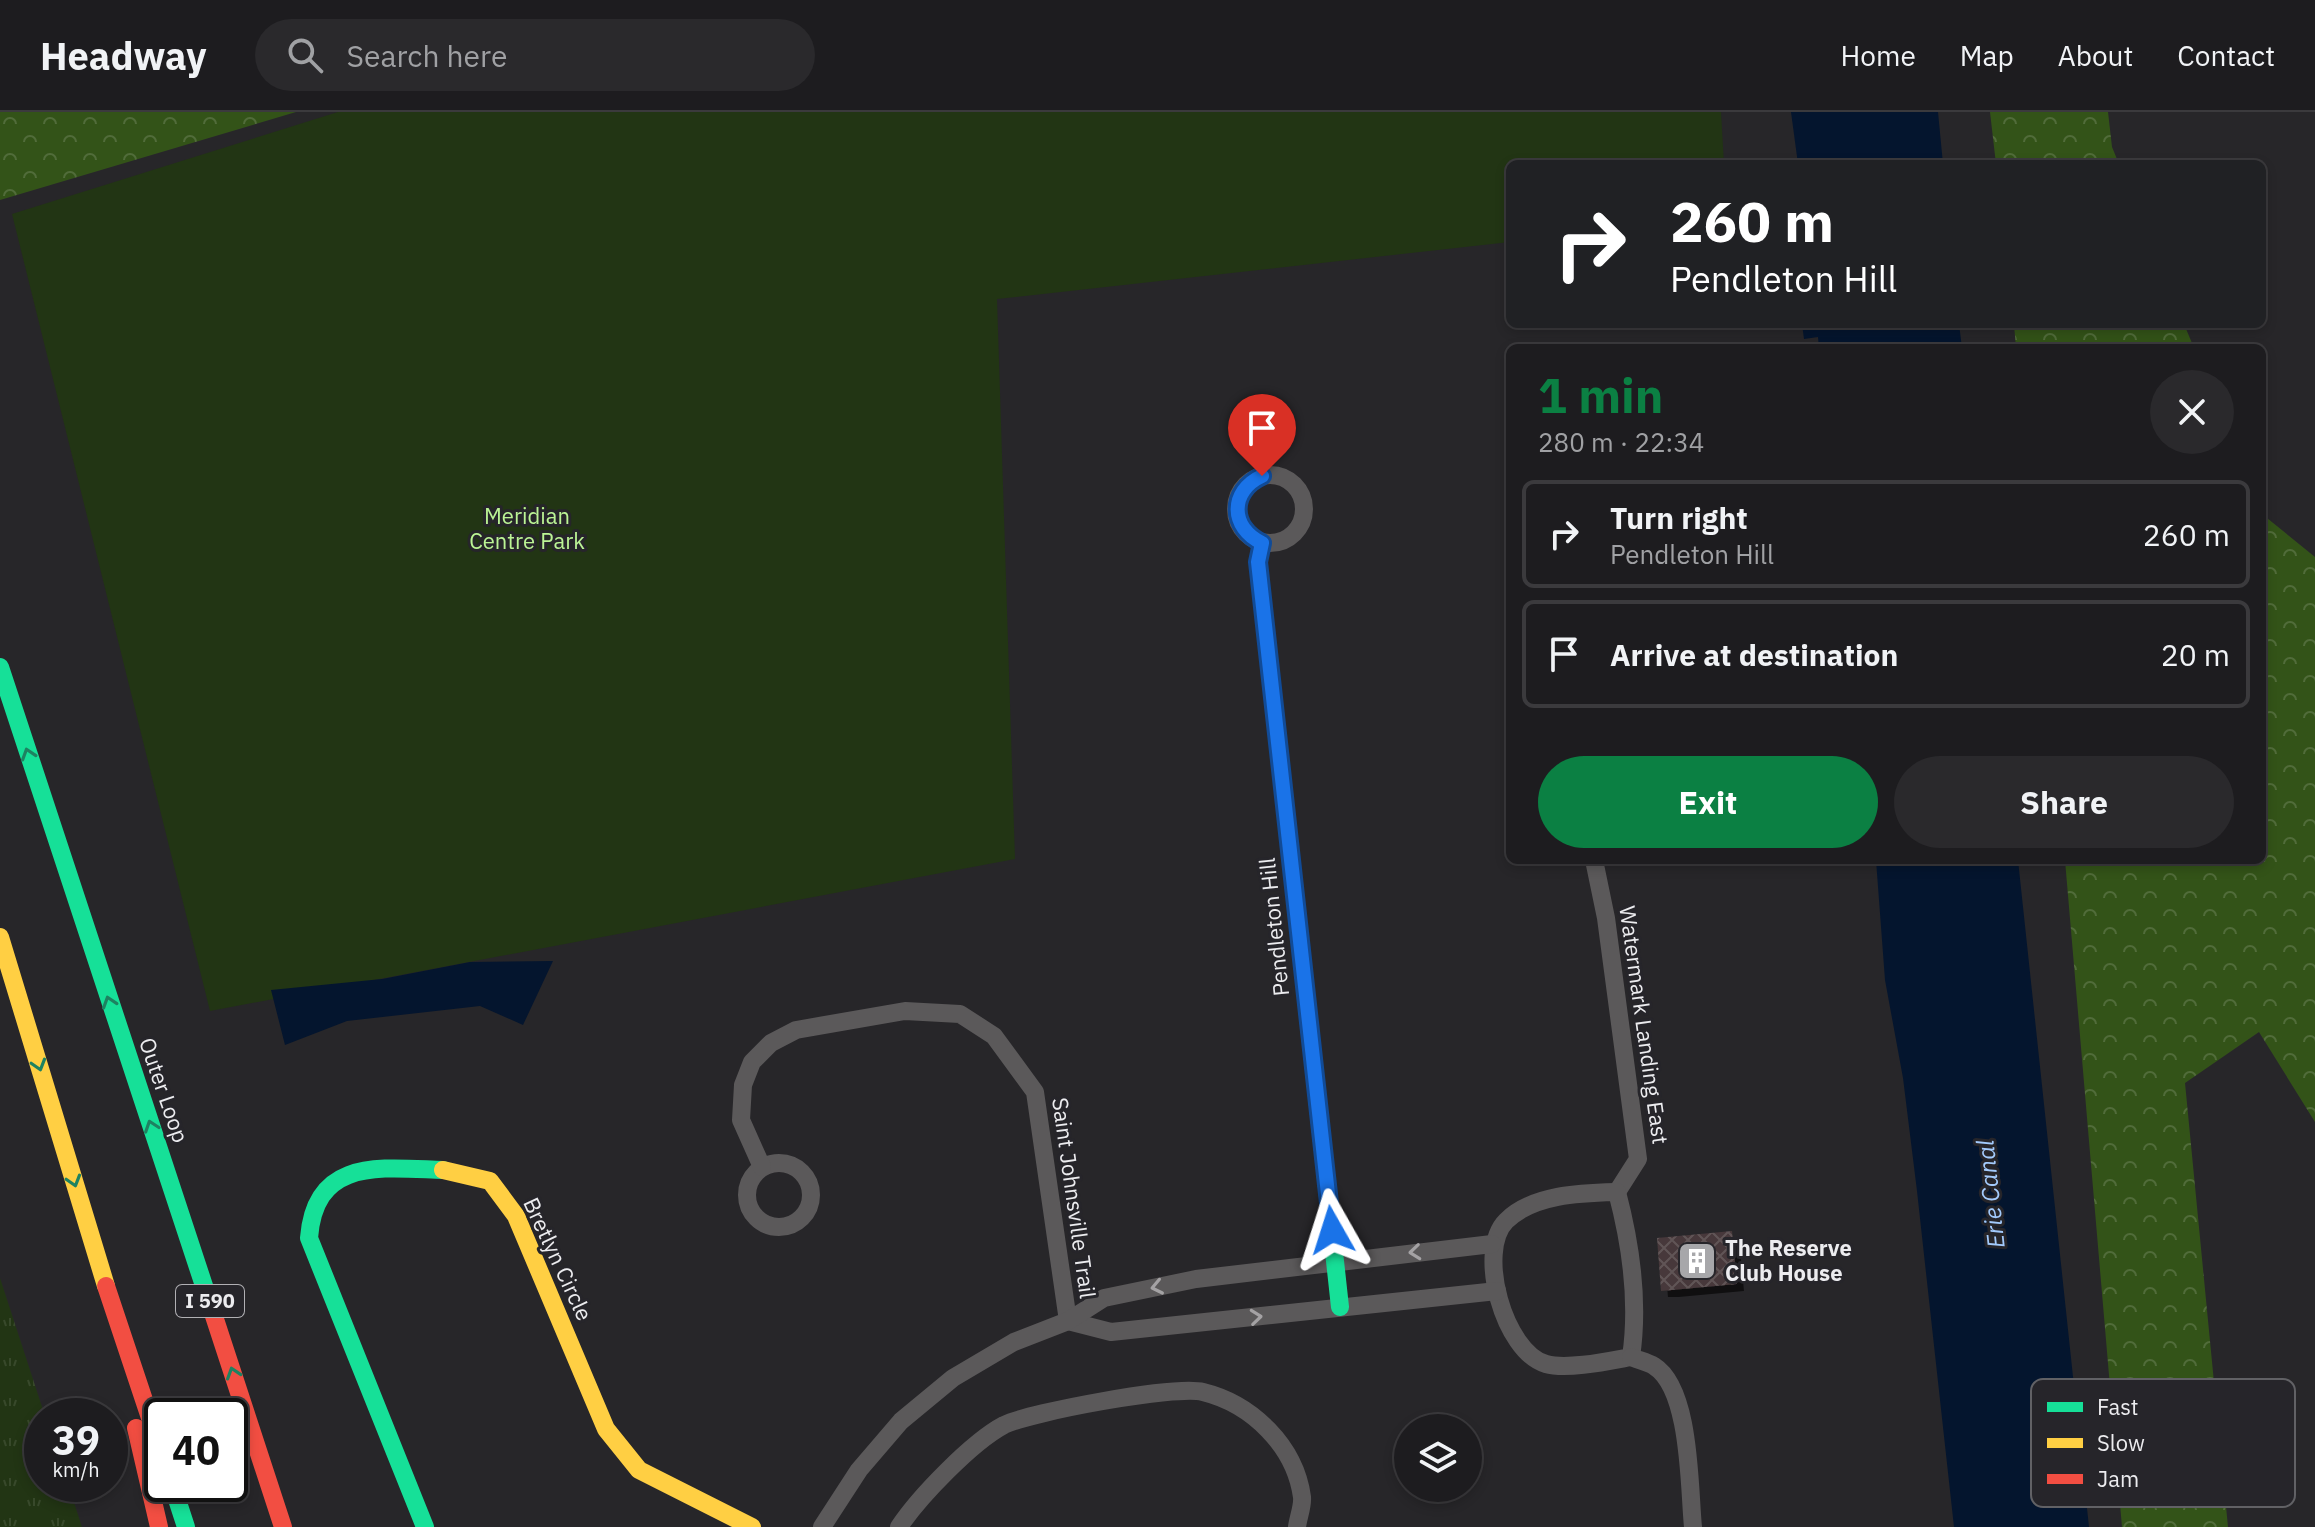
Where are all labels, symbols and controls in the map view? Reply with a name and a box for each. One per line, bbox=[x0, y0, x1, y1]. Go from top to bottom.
search box bbox=[255, 19, 815, 91]
text: Headway bbox=[40, 31, 207, 80]
icon: search bbox=[283, 33, 327, 77]
text: Search here bbox=[347, 36, 507, 75]
text: Home bbox=[1840, 37, 1916, 74]
text: Map bbox=[1960, 37, 2014, 74]
text: About bbox=[2058, 37, 2133, 74]
text: Contact bbox=[2177, 37, 2275, 74]
text: 260 m bbox=[1670, 185, 1834, 257]
icon: right bbox=[1538, 192, 1642, 296]
text: Pendleton Hill bbox=[1670, 255, 1897, 302]
text: 1 min bbox=[1538, 364, 1663, 426]
button: close bbox=[2150, 370, 2234, 454]
pin bbox=[1228, 394, 1296, 476]
icon: arrive bbox=[1240, 406, 1284, 450]
text: 280 m · 22:34 bbox=[1538, 425, 1704, 459]
text: Turn right bbox=[1610, 498, 1748, 537]
park label: Meridian Centre Park bbox=[469, 501, 585, 555]
icon: right bbox=[1542, 512, 1586, 556]
text: 260 m bbox=[2143, 515, 2230, 554]
text: Pendleton Hill bbox=[1610, 537, 1774, 571]
icon: arrive bbox=[1542, 632, 1586, 676]
text: Arrive at destination bbox=[1610, 635, 1898, 674]
text: 20 m bbox=[2161, 635, 2230, 674]
one-way arrow bbox=[22, 748, 38, 762]
button: Exit bbox=[1538, 756, 1878, 848]
button: Share bbox=[1894, 756, 2234, 848]
street label: Pendleton Hill bbox=[1252, 856, 1295, 998]
street label: Watermark Landing East bbox=[1613, 904, 1676, 1146]
one-way arrow bbox=[102, 995, 118, 1009]
street label: Outer Loop bbox=[133, 1033, 196, 1146]
one-way arrow bbox=[30, 1058, 46, 1072]
street label: Saint Johnsville Trail bbox=[1046, 1096, 1103, 1300]
one-way arrow bbox=[144, 1120, 160, 1134]
water label: Erie Canal bbox=[1968, 1138, 2012, 1250]
one-way arrow bbox=[65, 1174, 81, 1187]
position arrow bbox=[1290, 1188, 1374, 1272]
street label: Bretlyn Circle bbox=[517, 1192, 600, 1325]
place label: The Reserve Club House bbox=[1725, 1233, 1852, 1287]
building icon: The Reserve Club House bbox=[1676, 1240, 1718, 1282]
one-way arrow bbox=[1408, 1244, 1421, 1261]
one-way arrow bbox=[1151, 1278, 1164, 1295]
road number: I 590 bbox=[176, 1285, 244, 1317]
one-way arrow bbox=[1250, 1308, 1263, 1325]
one-way arrow bbox=[227, 1367, 243, 1381]
legend bbox=[2031, 1379, 2295, 1507]
text: Fast bbox=[2097, 1392, 2138, 1421]
speed limit sign: 40 bbox=[144, 1398, 248, 1502]
text: 39 bbox=[52, 1414, 100, 1466]
map controls bbox=[1394, 1414, 1482, 1502]
button: layers bbox=[1394, 1414, 1482, 1502]
text: Slow bbox=[2097, 1428, 2145, 1457]
text: km/h bbox=[52, 1456, 100, 1483]
text: Jam bbox=[2097, 1464, 2139, 1493]

